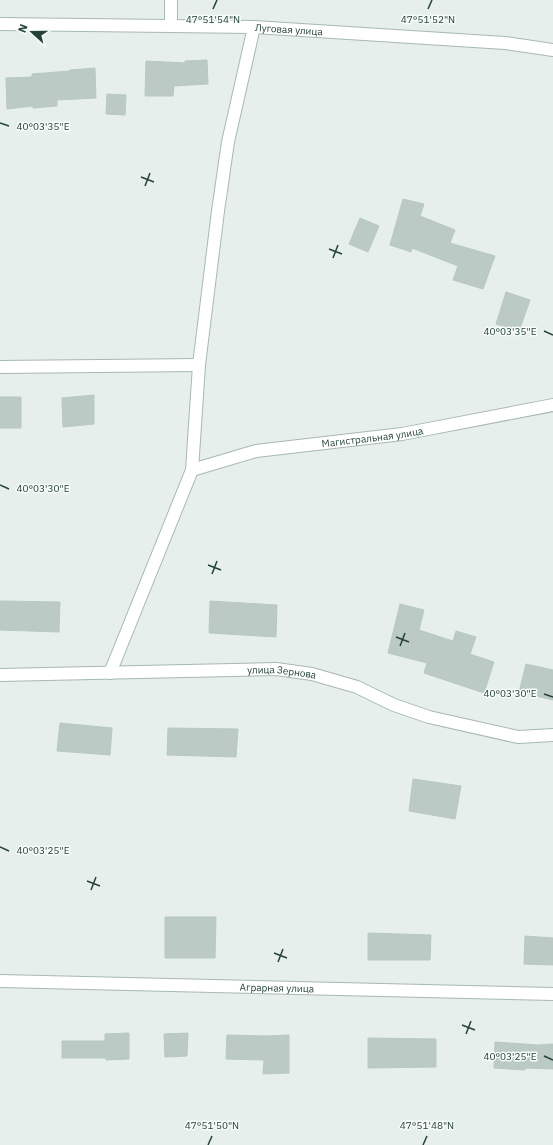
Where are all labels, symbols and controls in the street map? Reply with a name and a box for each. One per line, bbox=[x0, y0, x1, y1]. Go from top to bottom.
north arrow bbox=[12, 12, 52, 52]
text: 47°51'54"N bbox=[186, 13, 240, 26]
text: 47°51'52"N bbox=[401, 13, 455, 26]
street label: Луговая улица bbox=[255, 21, 324, 38]
text: N bbox=[15, 22, 31, 35]
text: 40°03'35"E bbox=[16, 120, 70, 133]
text: 40°03'35"E bbox=[483, 325, 537, 338]
street label: Магистральная улица bbox=[321, 424, 425, 450]
text: 40°03'30"E bbox=[16, 482, 70, 495]
street label: улица Зернова bbox=[247, 663, 319, 682]
text: 40°03'30"E bbox=[483, 687, 537, 700]
text: 40°03'25"E bbox=[16, 844, 70, 857]
street label: Аграрная улица bbox=[240, 981, 315, 995]
text: 40°03'25"E bbox=[483, 1050, 537, 1063]
text: 47°51'50"N bbox=[185, 1119, 239, 1132]
text: 47°51'48"N bbox=[400, 1119, 454, 1132]

